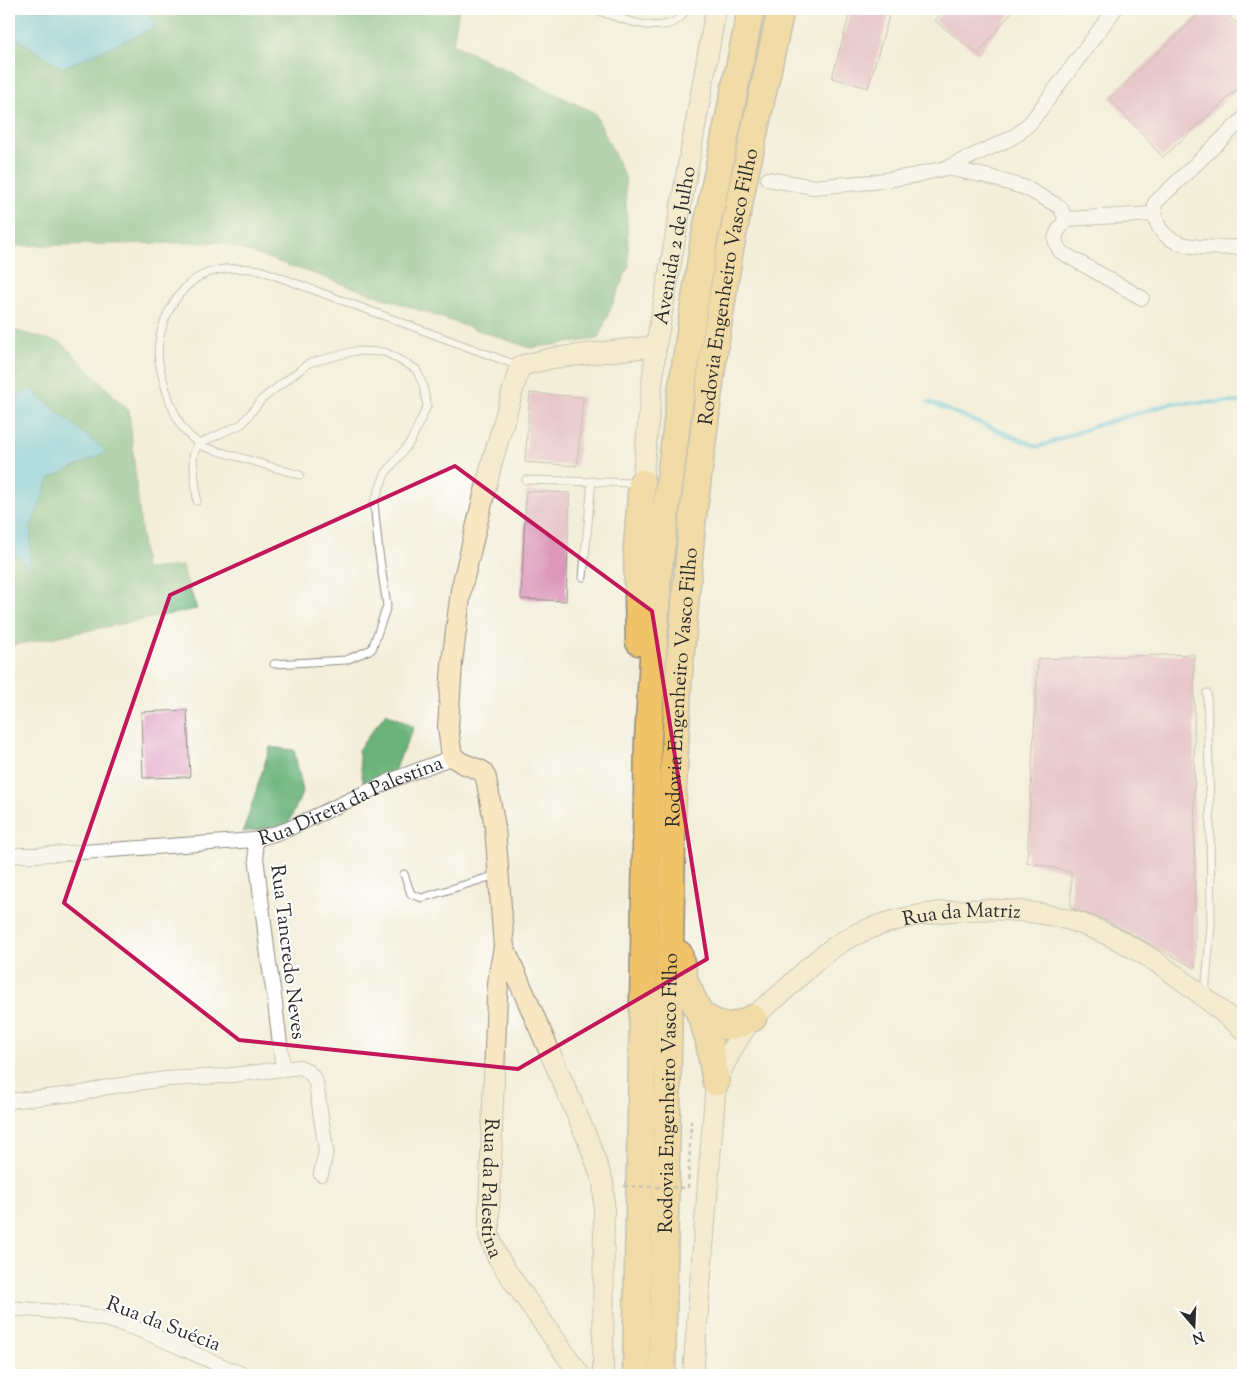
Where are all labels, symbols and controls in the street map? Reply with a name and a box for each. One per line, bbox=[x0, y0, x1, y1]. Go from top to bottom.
street label: Rodovia Engenheiro Vasco Filho bbox=[693, 146, 767, 427]
street label: Avenida 2 de Julho bbox=[648, 164, 705, 327]
street label: Rodovia Engenheiro Vasco Filho bbox=[660, 546, 707, 828]
street label: Rua Direta da Palestina bbox=[255, 750, 448, 855]
street label: Rua Tancredo Neves bbox=[261, 863, 312, 1041]
street label: Rua da Matriz bbox=[900, 898, 1022, 935]
street label: Rodovia Engenheiro Vasco Filho bbox=[653, 953, 687, 1234]
street label: Rua da Palestina bbox=[472, 1118, 509, 1263]
street label: Rua da Suécia bbox=[102, 1290, 224, 1360]
north arrow bbox=[1170, 1302, 1220, 1352]
text: N bbox=[1189, 1325, 1206, 1348]

